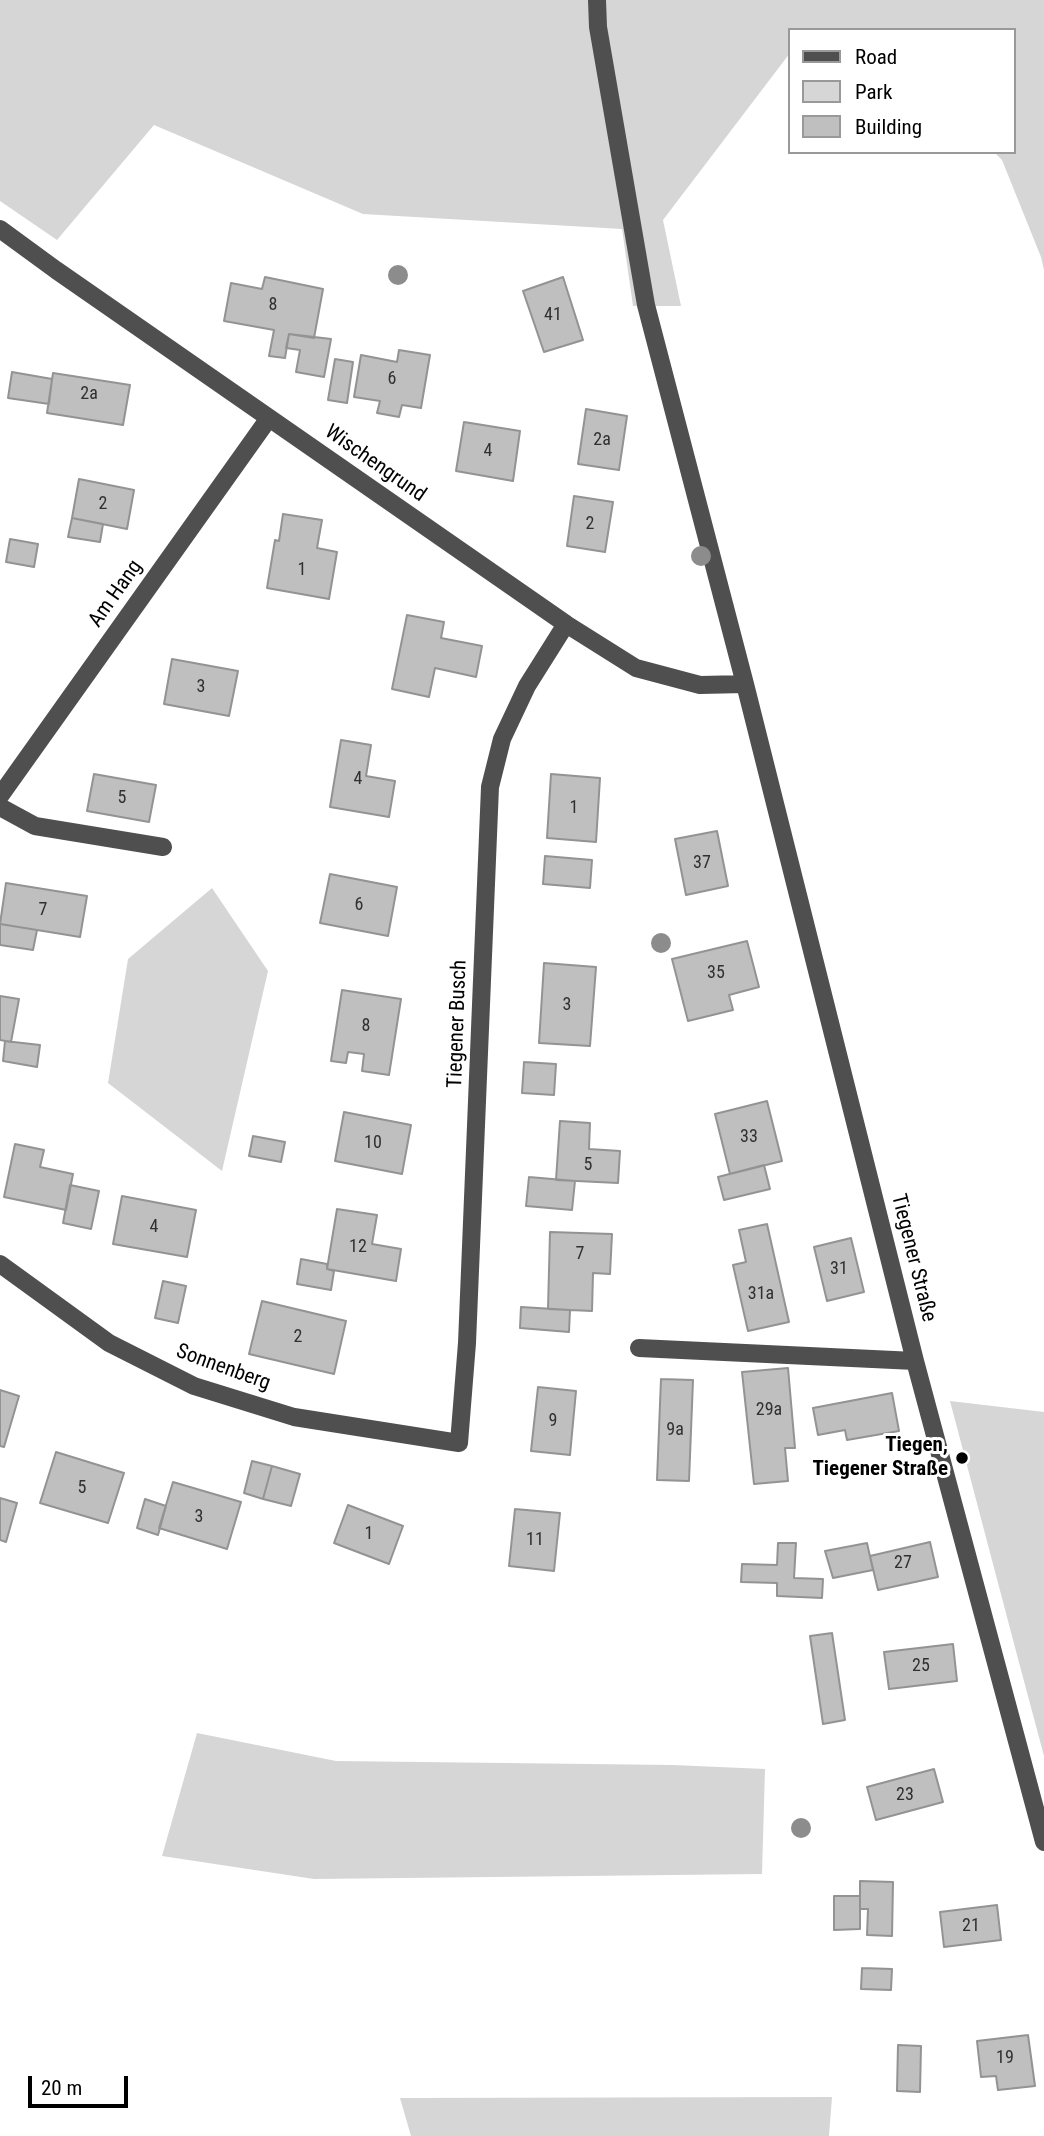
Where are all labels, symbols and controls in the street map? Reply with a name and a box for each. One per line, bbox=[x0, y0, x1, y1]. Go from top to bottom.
legend bbox=[788, 28, 1016, 154]
text: Road bbox=[855, 45, 897, 69]
text: Park bbox=[855, 80, 892, 104]
text: Building bbox=[855, 115, 922, 139]
house number: 8 bbox=[269, 294, 277, 316]
house number: 41 bbox=[544, 304, 562, 326]
house number: 6 bbox=[388, 368, 396, 390]
house number: 2a bbox=[80, 383, 98, 405]
street label: Wischengrund bbox=[320, 420, 430, 508]
house number: 2a bbox=[593, 429, 611, 451]
house number: 4 bbox=[484, 440, 492, 462]
house number: 2 bbox=[99, 493, 107, 515]
house number: 2 bbox=[586, 513, 594, 535]
street label: Am Hang bbox=[84, 556, 148, 632]
house number: 1 bbox=[298, 559, 306, 581]
house number: 3 bbox=[197, 676, 205, 698]
house number: 4 bbox=[354, 768, 362, 790]
house number: 5 bbox=[118, 787, 126, 809]
house number: 1 bbox=[570, 797, 578, 819]
house number: 37 bbox=[693, 852, 711, 874]
house number: 6 bbox=[355, 894, 363, 916]
house number: 7 bbox=[39, 899, 47, 921]
street label: Tiegener Busch bbox=[443, 960, 473, 1088]
house number: 35 bbox=[707, 962, 725, 984]
house number: 3 bbox=[563, 994, 571, 1016]
house number: 8 bbox=[362, 1015, 370, 1037]
house number: 33 bbox=[740, 1126, 758, 1148]
house number: 10 bbox=[364, 1132, 382, 1154]
house number: 5 bbox=[584, 1154, 592, 1176]
street label: Tiegener Straße bbox=[885, 1191, 941, 1325]
house number: 4 bbox=[150, 1216, 158, 1238]
house number: 12 bbox=[349, 1236, 367, 1258]
house number: 7 bbox=[576, 1243, 584, 1265]
house number: 31 bbox=[830, 1258, 848, 1280]
house number: 31a bbox=[748, 1283, 774, 1305]
house number: 2 bbox=[294, 1326, 302, 1348]
street label: Sonnenberg bbox=[172, 1339, 274, 1397]
house number: 29a bbox=[756, 1399, 782, 1421]
house number: 9 bbox=[549, 1410, 557, 1432]
house number: 9a bbox=[666, 1419, 684, 1441]
place label: Tiegen, Tiegener Straße bbox=[812, 1433, 948, 1483]
marker: Tiegen, Tiegener Straße bbox=[954, 1450, 970, 1466]
house number: 5 bbox=[78, 1477, 86, 1499]
house number: 3 bbox=[195, 1506, 203, 1528]
house number: 1 bbox=[365, 1523, 373, 1545]
house number: 11 bbox=[526, 1529, 544, 1551]
house number: 27 bbox=[894, 1552, 912, 1574]
house number: 25 bbox=[912, 1655, 930, 1677]
house number: 23 bbox=[896, 1784, 914, 1806]
house number: 21 bbox=[962, 1915, 980, 1937]
house number: 19 bbox=[996, 2047, 1014, 2069]
scale bar bbox=[32, 2062, 131, 2106]
text: 20 m bbox=[41, 2076, 82, 2100]

